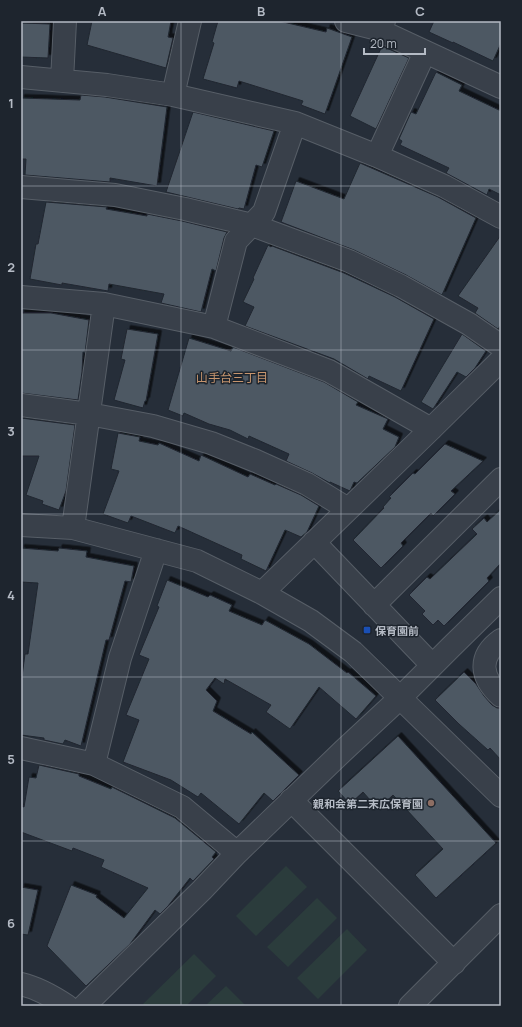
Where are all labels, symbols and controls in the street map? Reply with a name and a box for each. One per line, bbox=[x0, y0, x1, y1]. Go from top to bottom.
text: A bbox=[98, 2, 107, 20]
text: B bbox=[257, 2, 265, 20]
text: C bbox=[415, 2, 425, 20]
scale bar bbox=[364, 30, 425, 56]
text: 20 m bbox=[370, 35, 397, 52]
text: 1 bbox=[8, 94, 14, 112]
text: 2 bbox=[7, 258, 15, 276]
district label: 山手台三丁目 bbox=[196, 369, 268, 386]
text: 3 bbox=[7, 422, 15, 440]
text: 4 bbox=[7, 586, 15, 604]
place label: 保育園前 bbox=[375, 623, 419, 638]
marker: 保育園前 bbox=[362, 625, 372, 635]
text: 5 bbox=[7, 750, 15, 768]
place label: 親和会第二末広保育園 bbox=[313, 796, 423, 811]
marker: 親和会第二末広保育園 bbox=[426, 798, 436, 808]
text: 6 bbox=[7, 914, 15, 932]

